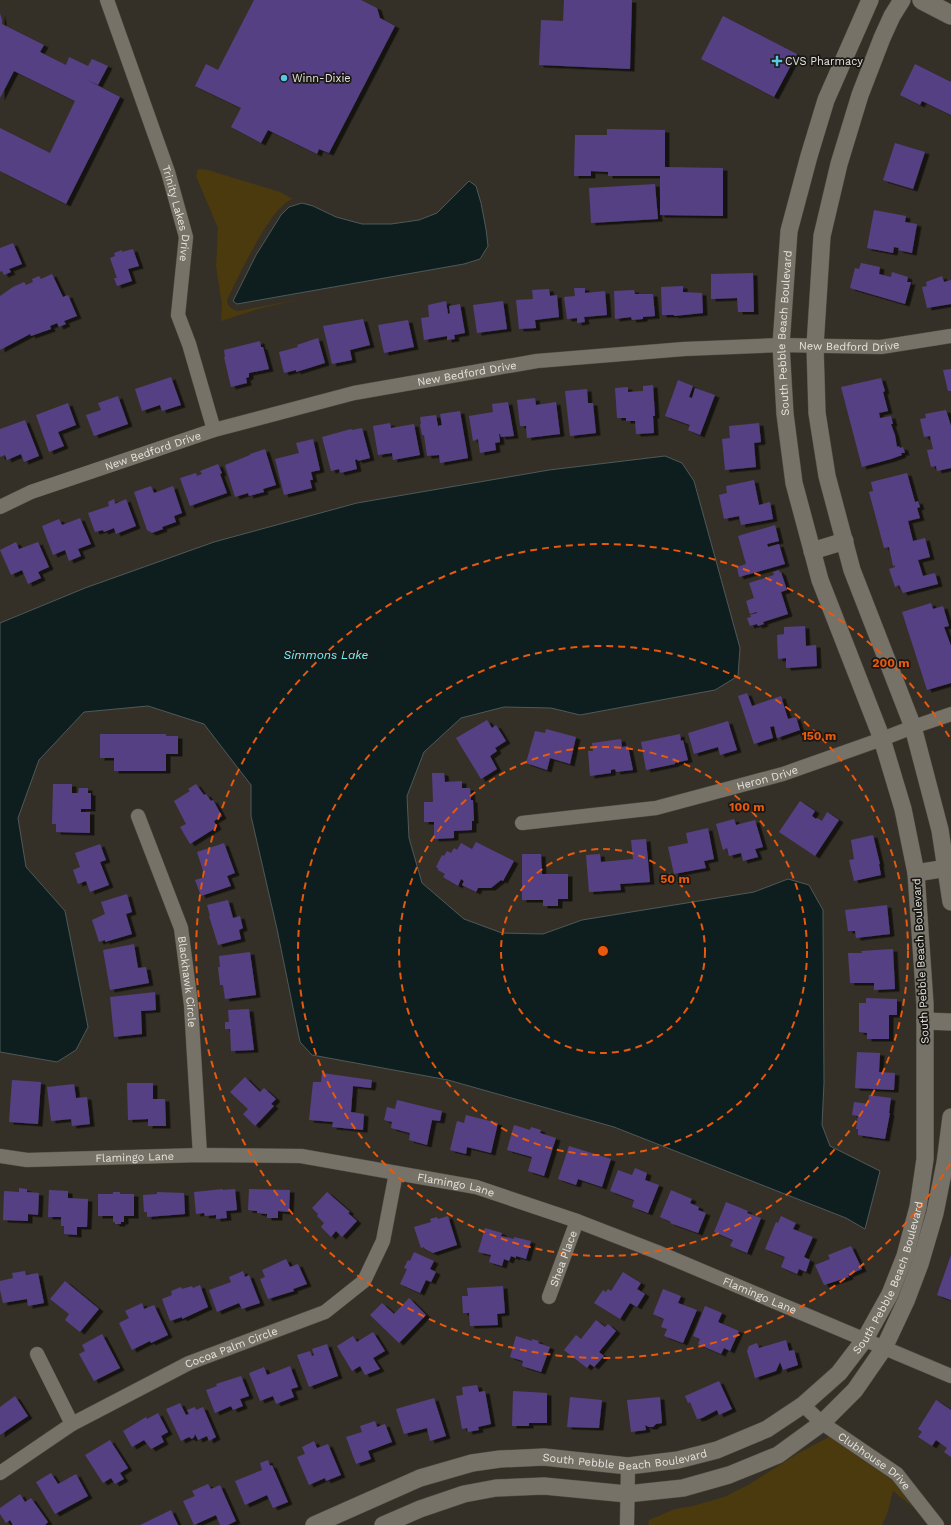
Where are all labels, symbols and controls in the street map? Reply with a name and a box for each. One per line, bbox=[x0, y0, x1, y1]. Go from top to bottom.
place label: CVS Pharmacy bbox=[785, 55, 863, 68]
marker: CVS Pharmacy bbox=[772, 56, 782, 66]
place label: Winn-Dixie bbox=[292, 72, 351, 85]
marker: Winn-Dixie bbox=[279, 73, 289, 83]
street label: Trinity Lakes Drive bbox=[160, 163, 193, 262]
street label: South Pebble Beach Boulevard bbox=[774, 250, 794, 416]
street label: New Bedford Drive bbox=[799, 338, 900, 354]
street label: New Bedford Drive bbox=[416, 358, 517, 388]
street label: New Bedford Drive bbox=[103, 428, 202, 473]
water label: Simmons Lake bbox=[284, 648, 369, 662]
text: 200 m bbox=[872, 656, 910, 670]
text: 150 m bbox=[802, 729, 836, 743]
street label: Heron Drive bbox=[735, 763, 800, 793]
text: 100 m bbox=[729, 800, 765, 814]
text: 50 m bbox=[660, 872, 690, 886]
street label: South Pebble Beach Boulevard bbox=[910, 878, 932, 1044]
street label: Blackhawk Circle bbox=[176, 935, 199, 1028]
centre of rings bbox=[596, 944, 610, 958]
street label: Flamingo Lane bbox=[95, 1149, 174, 1165]
street label: Flamingo Lane bbox=[416, 1170, 496, 1199]
street label: South Pebble Beach Boulevard bbox=[850, 1200, 925, 1356]
street label: Shea Place bbox=[547, 1229, 579, 1288]
street label: Flamingo Lane bbox=[721, 1274, 799, 1317]
street label: Cocoa Palm Circle bbox=[182, 1324, 279, 1371]
street label: Clubhouse Drive bbox=[835, 1429, 913, 1492]
street label: South Pebble Beach Boulevard bbox=[542, 1446, 708, 1473]

